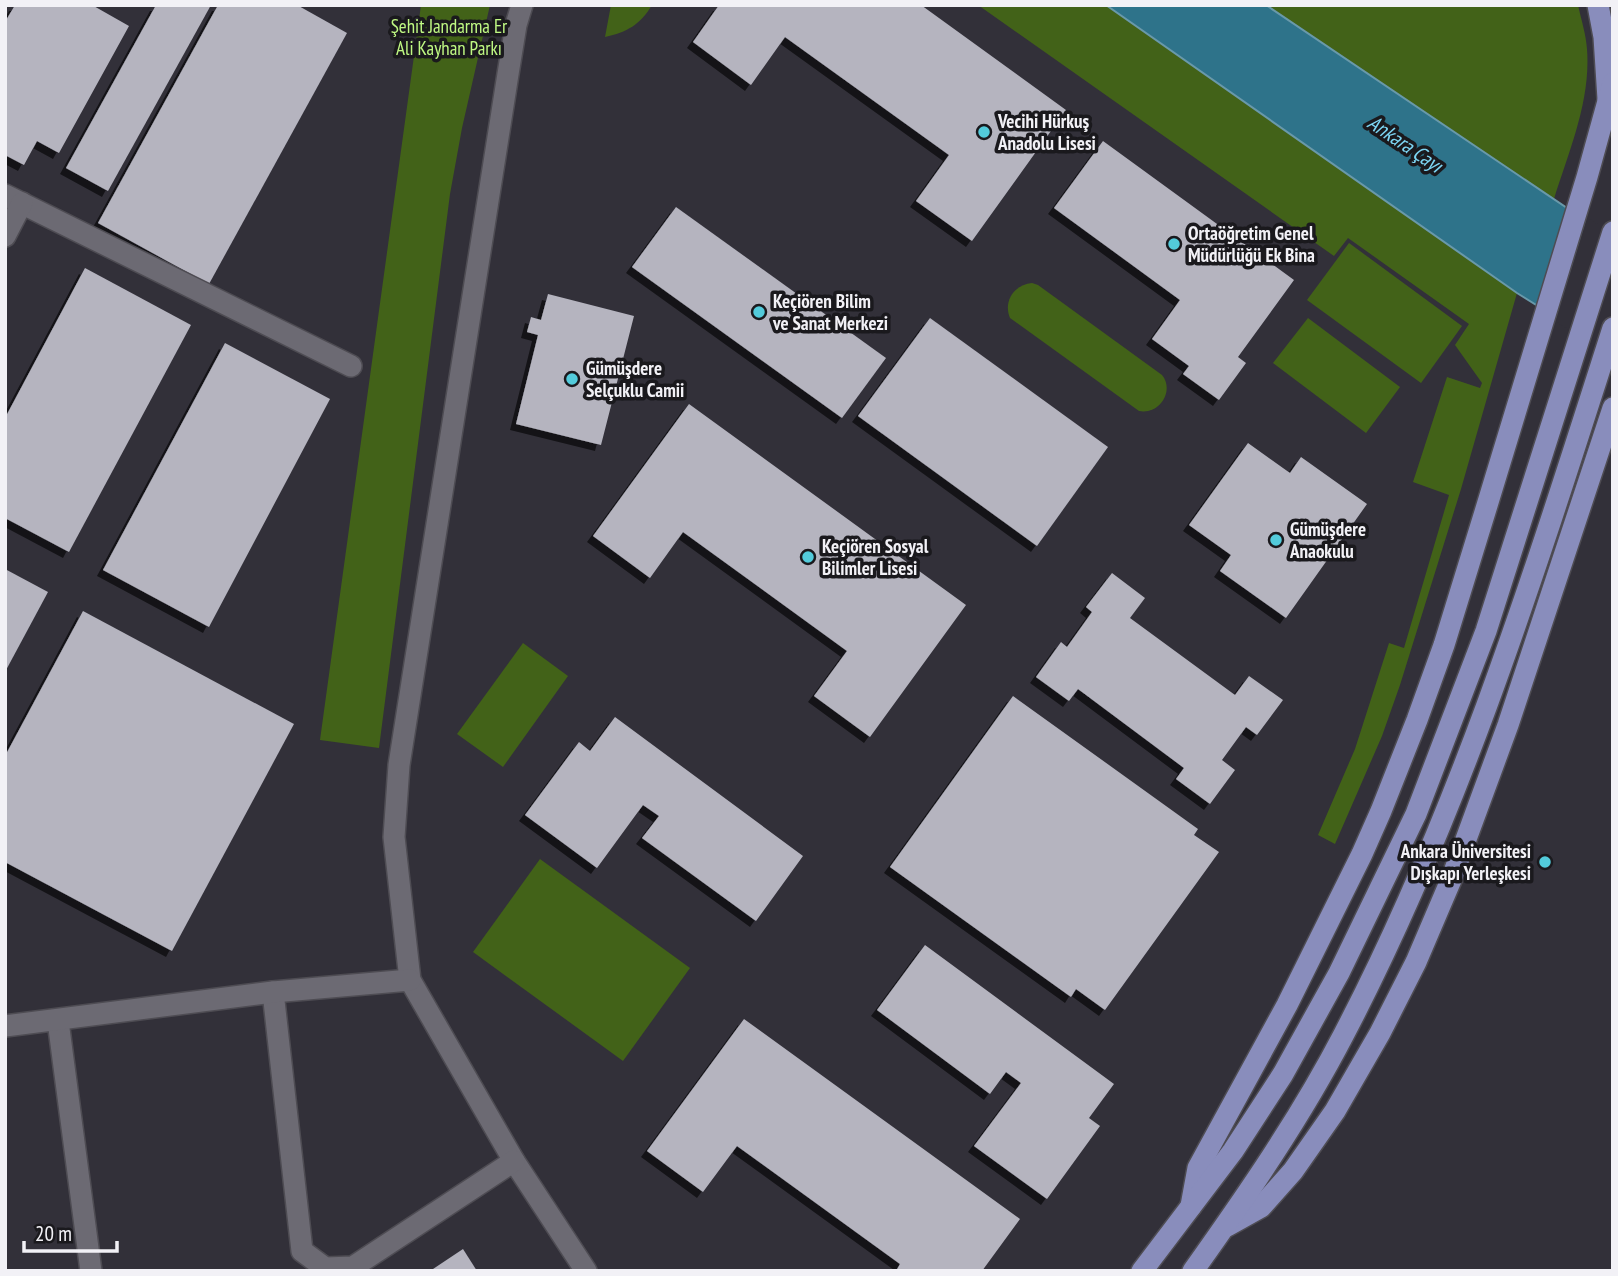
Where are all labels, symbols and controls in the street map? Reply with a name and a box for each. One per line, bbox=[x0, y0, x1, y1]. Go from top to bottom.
park label: Şehit Jandarma Er Ali Kayhan Parkı bbox=[391, 14, 508, 60]
place label: Vecihi Hürkuş Anadolu Lisesi bbox=[997, 109, 1096, 155]
water label: Ankara Çayı bbox=[1363, 109, 1449, 179]
marker: Vecihi Hürkuş Anadolu Lisesi bbox=[976, 124, 992, 140]
place label: Ortaöğretim Genel Müdürlüğü Ek Bina bbox=[1188, 221, 1315, 267]
marker: Ortaöğretim Genel Müdürlüğü Ek Bina bbox=[1166, 236, 1182, 252]
place label: Keçiören Bilim ve Sanat Merkezi bbox=[772, 289, 888, 335]
marker: Keçiören Bilim ve Sanat Merkezi bbox=[751, 304, 767, 320]
place label: Gümüşdere Selçuklu Camii bbox=[586, 356, 684, 402]
marker: Gümüşdere Selçuklu Camii bbox=[564, 371, 580, 387]
place label: Gümüşdere Anaokulu bbox=[1289, 517, 1366, 563]
marker: Gümüşdere Anaokulu bbox=[1268, 532, 1284, 548]
place label: Keçiören Sosyal Bilimler Lisesi bbox=[822, 534, 929, 580]
marker: Keçiören Sosyal Bilimler Lisesi bbox=[800, 549, 816, 565]
place label: Ankara Üniversitesi Dışkapı Yerleşkesi bbox=[1400, 839, 1531, 885]
marker: Ankara Üniversitesi Dışkapı Yerleşkesi bbox=[1537, 854, 1553, 870]
scale bar bbox=[24, 1210, 117, 1254]
text: 20 m bbox=[35, 1220, 72, 1247]

